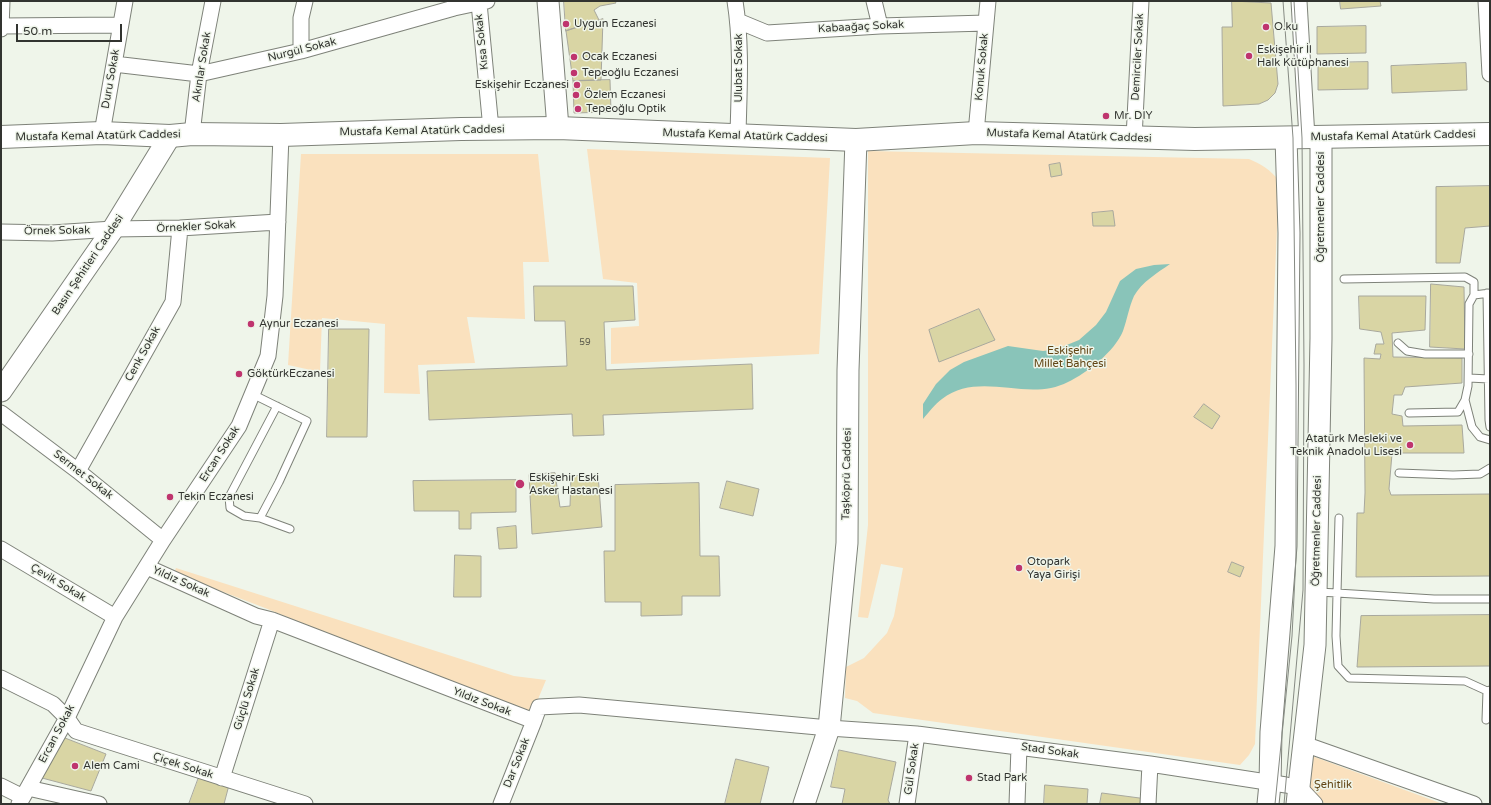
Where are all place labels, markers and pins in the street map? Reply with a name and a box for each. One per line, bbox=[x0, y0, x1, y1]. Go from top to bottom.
place label: Uygun Eczanesi bbox=[574, 17, 657, 31]
marker: Uygun Eczanesi bbox=[561, 19, 571, 29]
place label: O.ku bbox=[1274, 20, 1298, 34]
marker: O.ku bbox=[1261, 22, 1271, 32]
place label: Eskişehir İl Halk Kütüphanesi bbox=[1257, 43, 1349, 69]
place label: Ocak Eczanesi bbox=[582, 50, 657, 64]
marker: Eskişehir İl Halk Kütüphanesi bbox=[1244, 51, 1254, 61]
marker: Ocak Eczanesi bbox=[569, 52, 579, 62]
place label: Tepeoğlu Eczanesi bbox=[582, 66, 679, 80]
marker: Tepeoğlu Eczanesi bbox=[569, 68, 579, 78]
place label: Eskişehir Eczanesi bbox=[475, 78, 569, 92]
marker: Eskişehir Eczanesi bbox=[572, 80, 582, 90]
place label: Özlem Eczanesi bbox=[584, 88, 666, 102]
marker: Özlem Eczanesi bbox=[571, 90, 581, 100]
place label: Tepeoğlu Optik bbox=[586, 102, 666, 116]
marker: Tepeoğlu Optik bbox=[573, 104, 583, 114]
place label: Mr. DIY bbox=[1114, 109, 1153, 123]
marker: Mr. DIY bbox=[1101, 111, 1111, 121]
place label: Aynur Eczanesi bbox=[259, 317, 338, 331]
marker: Aynur Eczanesi bbox=[246, 319, 256, 329]
place label: GöktürkEczanesi bbox=[247, 367, 334, 381]
marker: GöktürkEczanesi bbox=[234, 369, 244, 379]
place label: Atatürk Mesleki ve Teknik Anadolu Lisesi bbox=[1290, 432, 1402, 458]
marker: Atatürk Mesleki ve Teknik Anadolu Lisesi bbox=[1405, 440, 1415, 450]
place label: Eskişehir Eski Asker Hastanesi bbox=[529, 471, 613, 497]
marker: Eskişehir Eski Asker Hastanesi bbox=[514, 478, 526, 490]
place label: Tekin Eczanesi bbox=[178, 490, 254, 504]
marker: Tekin Eczanesi bbox=[165, 492, 175, 502]
place label: Otopark Yaya Girişi bbox=[1027, 555, 1080, 581]
marker: Otopark Yaya Girişi bbox=[1014, 563, 1024, 573]
place label: Alem Cami bbox=[83, 759, 140, 773]
marker: Alem Cami bbox=[70, 761, 80, 771]
place label: Stad Park bbox=[977, 771, 1027, 785]
marker: Stad Park bbox=[964, 773, 974, 783]

